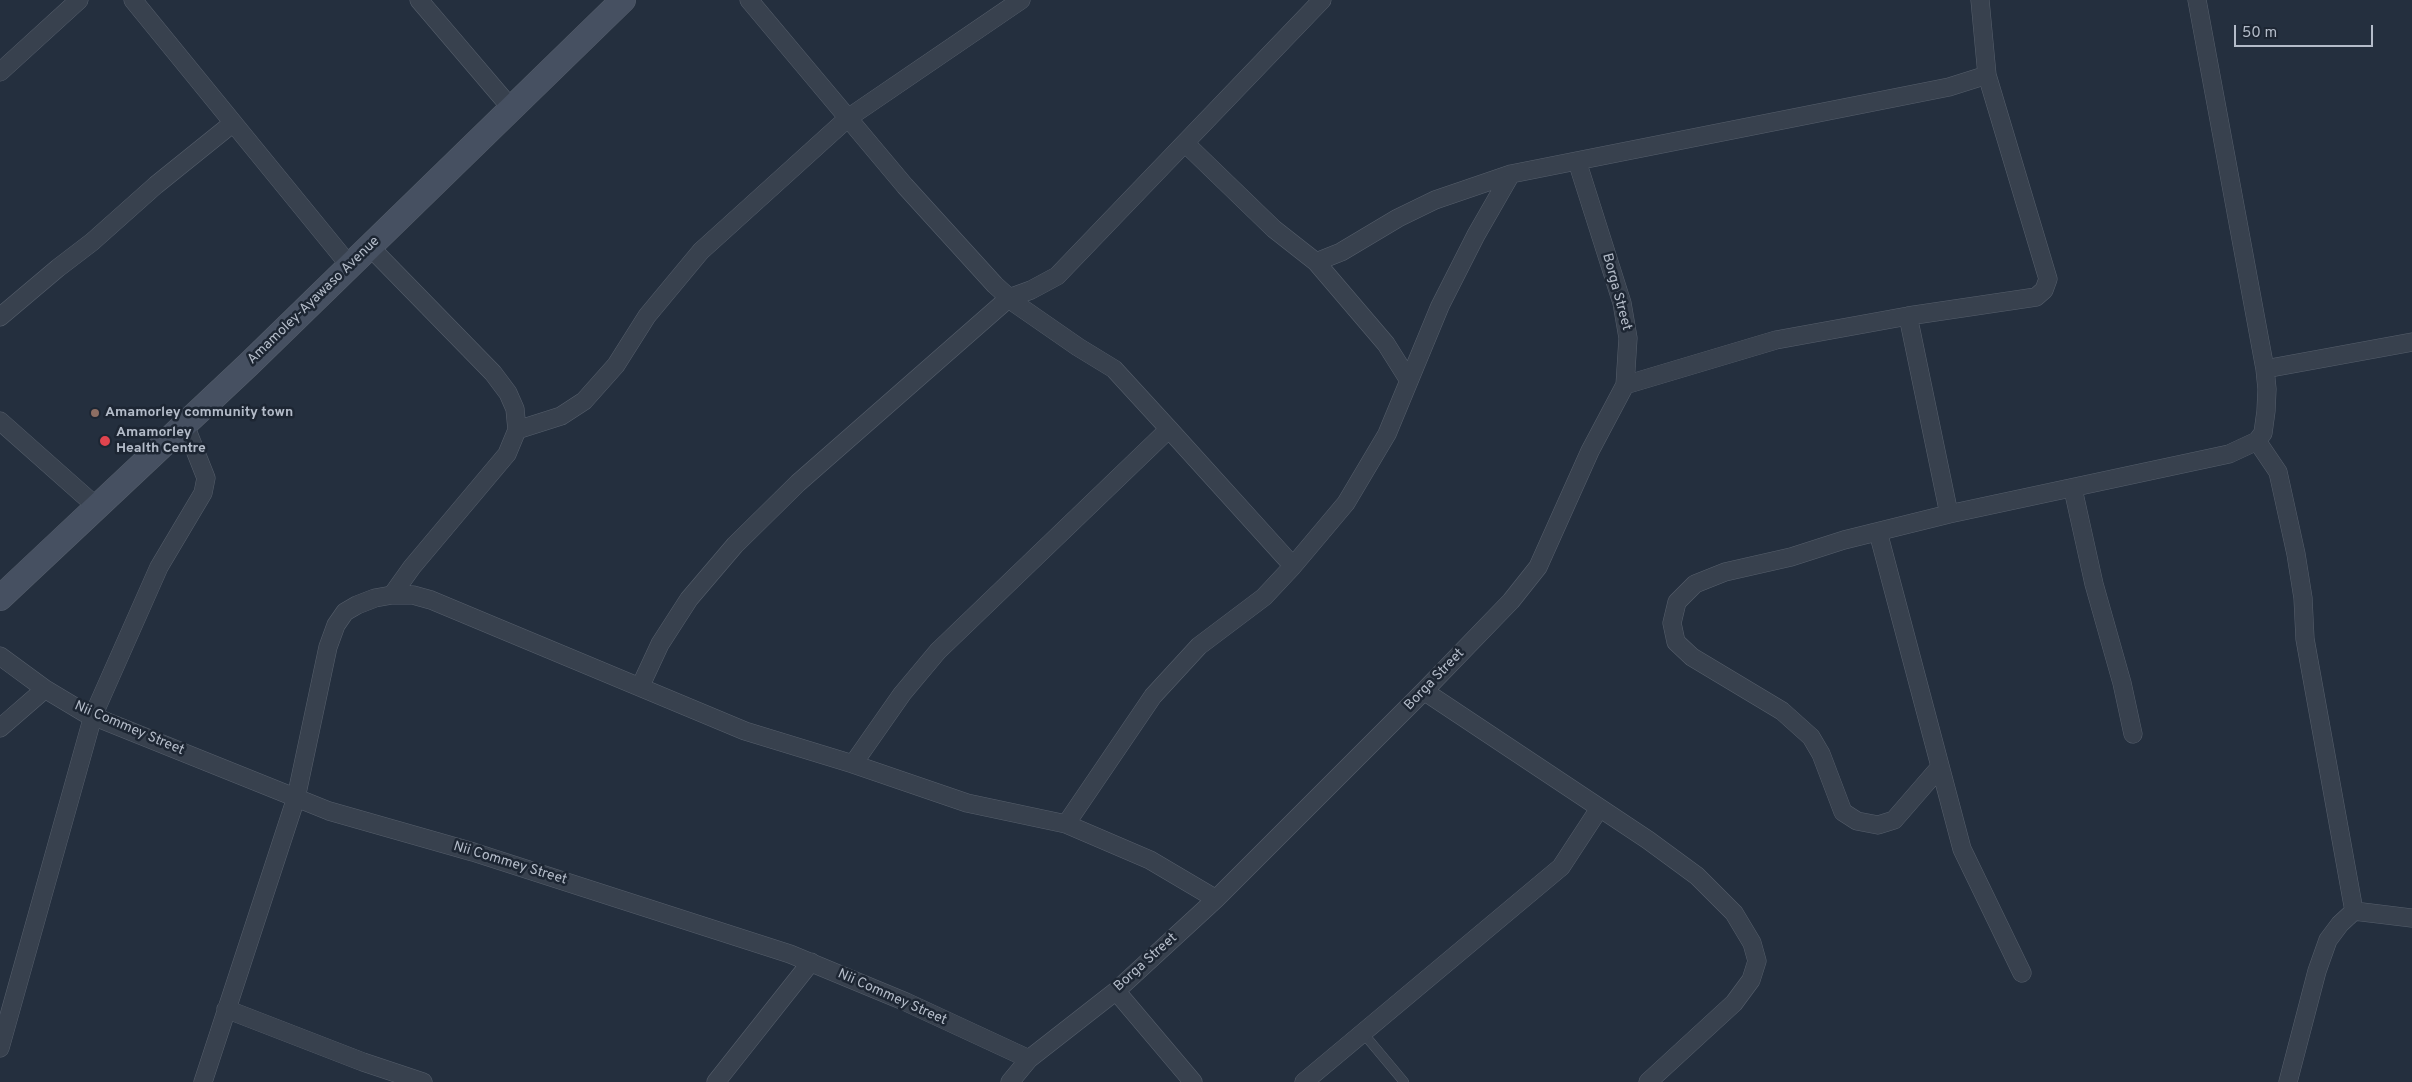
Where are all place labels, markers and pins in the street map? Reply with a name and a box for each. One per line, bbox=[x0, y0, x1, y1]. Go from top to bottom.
place label: Amamorley community town bbox=[105, 405, 293, 421]
marker: Amamorley community town bbox=[89, 407, 101, 419]
place label: Amamorley Health Centre bbox=[116, 425, 206, 458]
marker: Amamorley Health Centre bbox=[98, 434, 112, 448]

